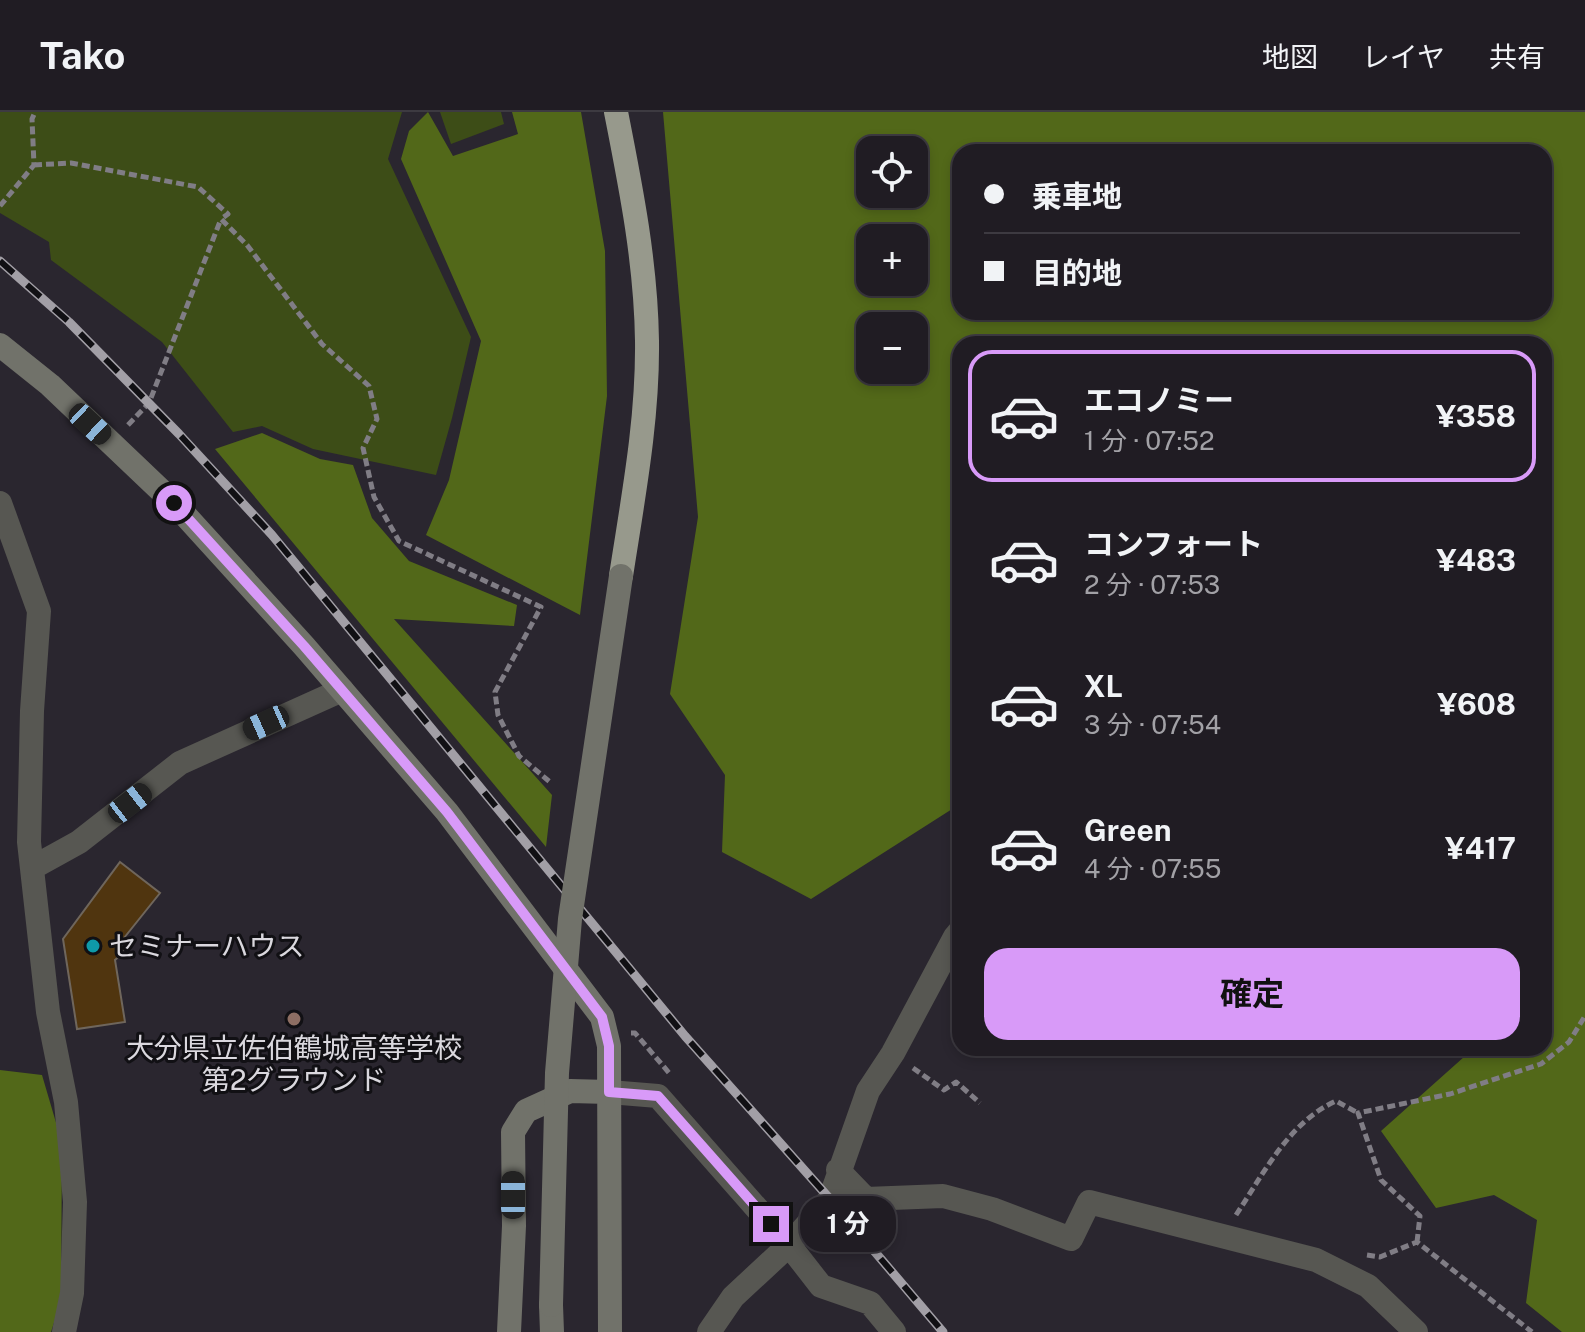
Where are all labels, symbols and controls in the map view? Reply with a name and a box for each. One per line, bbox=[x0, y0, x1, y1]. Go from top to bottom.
text: Tako bbox=[40, 33, 126, 78]
text: 地図 bbox=[1262, 40, 1318, 73]
text: レイヤ bbox=[1362, 40, 1445, 73]
text: 共有 bbox=[1489, 40, 1545, 73]
map controls bbox=[856, 136, 928, 384]
button: locate bbox=[856, 136, 928, 208]
text: 乗車地 bbox=[1032, 178, 1122, 214]
button: + bbox=[856, 224, 928, 296]
text: 目的地 bbox=[1032, 255, 1122, 291]
button: − bbox=[856, 312, 928, 384]
icon: car bbox=[988, 380, 1060, 452]
text: エコノミー bbox=[1084, 382, 1234, 418]
text: ¥358 bbox=[1436, 398, 1516, 434]
car bbox=[64, 399, 116, 449]
text: 1 分 · 07:52 bbox=[1084, 425, 1214, 456]
route start bbox=[156, 485, 192, 521]
icon: car bbox=[988, 524, 1060, 596]
text: コンフォート bbox=[1084, 526, 1263, 562]
text: ¥483 bbox=[1437, 542, 1516, 578]
text: 2 分 · 07:53 bbox=[1084, 569, 1220, 600]
icon: car bbox=[988, 668, 1060, 740]
text: XL bbox=[1084, 668, 1123, 704]
text: ¥608 bbox=[1437, 686, 1516, 722]
car bbox=[239, 702, 293, 744]
text: 3 分 · 07:54 bbox=[1084, 709, 1221, 740]
car bbox=[104, 779, 156, 827]
icon: car bbox=[988, 812, 1060, 884]
text: Green bbox=[1084, 812, 1171, 848]
text: ¥417 bbox=[1445, 830, 1516, 866]
text: 4 分 · 07:55 bbox=[1084, 853, 1221, 884]
place label: セミナーハウス bbox=[109, 929, 304, 962]
marker: セミナーハウス bbox=[84, 937, 102, 955]
button: 確定 bbox=[984, 948, 1520, 1040]
marker: 大分県立佐伯鶴城高等学校 第2グラウンド bbox=[285, 1010, 303, 1028]
place label: 大分県立佐伯鶴城高等学校 第2グラウンド bbox=[126, 1031, 462, 1096]
car bbox=[501, 1171, 525, 1219]
callout: 1 分 bbox=[799, 1196, 895, 1252]
route end bbox=[753, 1206, 789, 1242]
text: 1 分 bbox=[827, 1208, 870, 1239]

